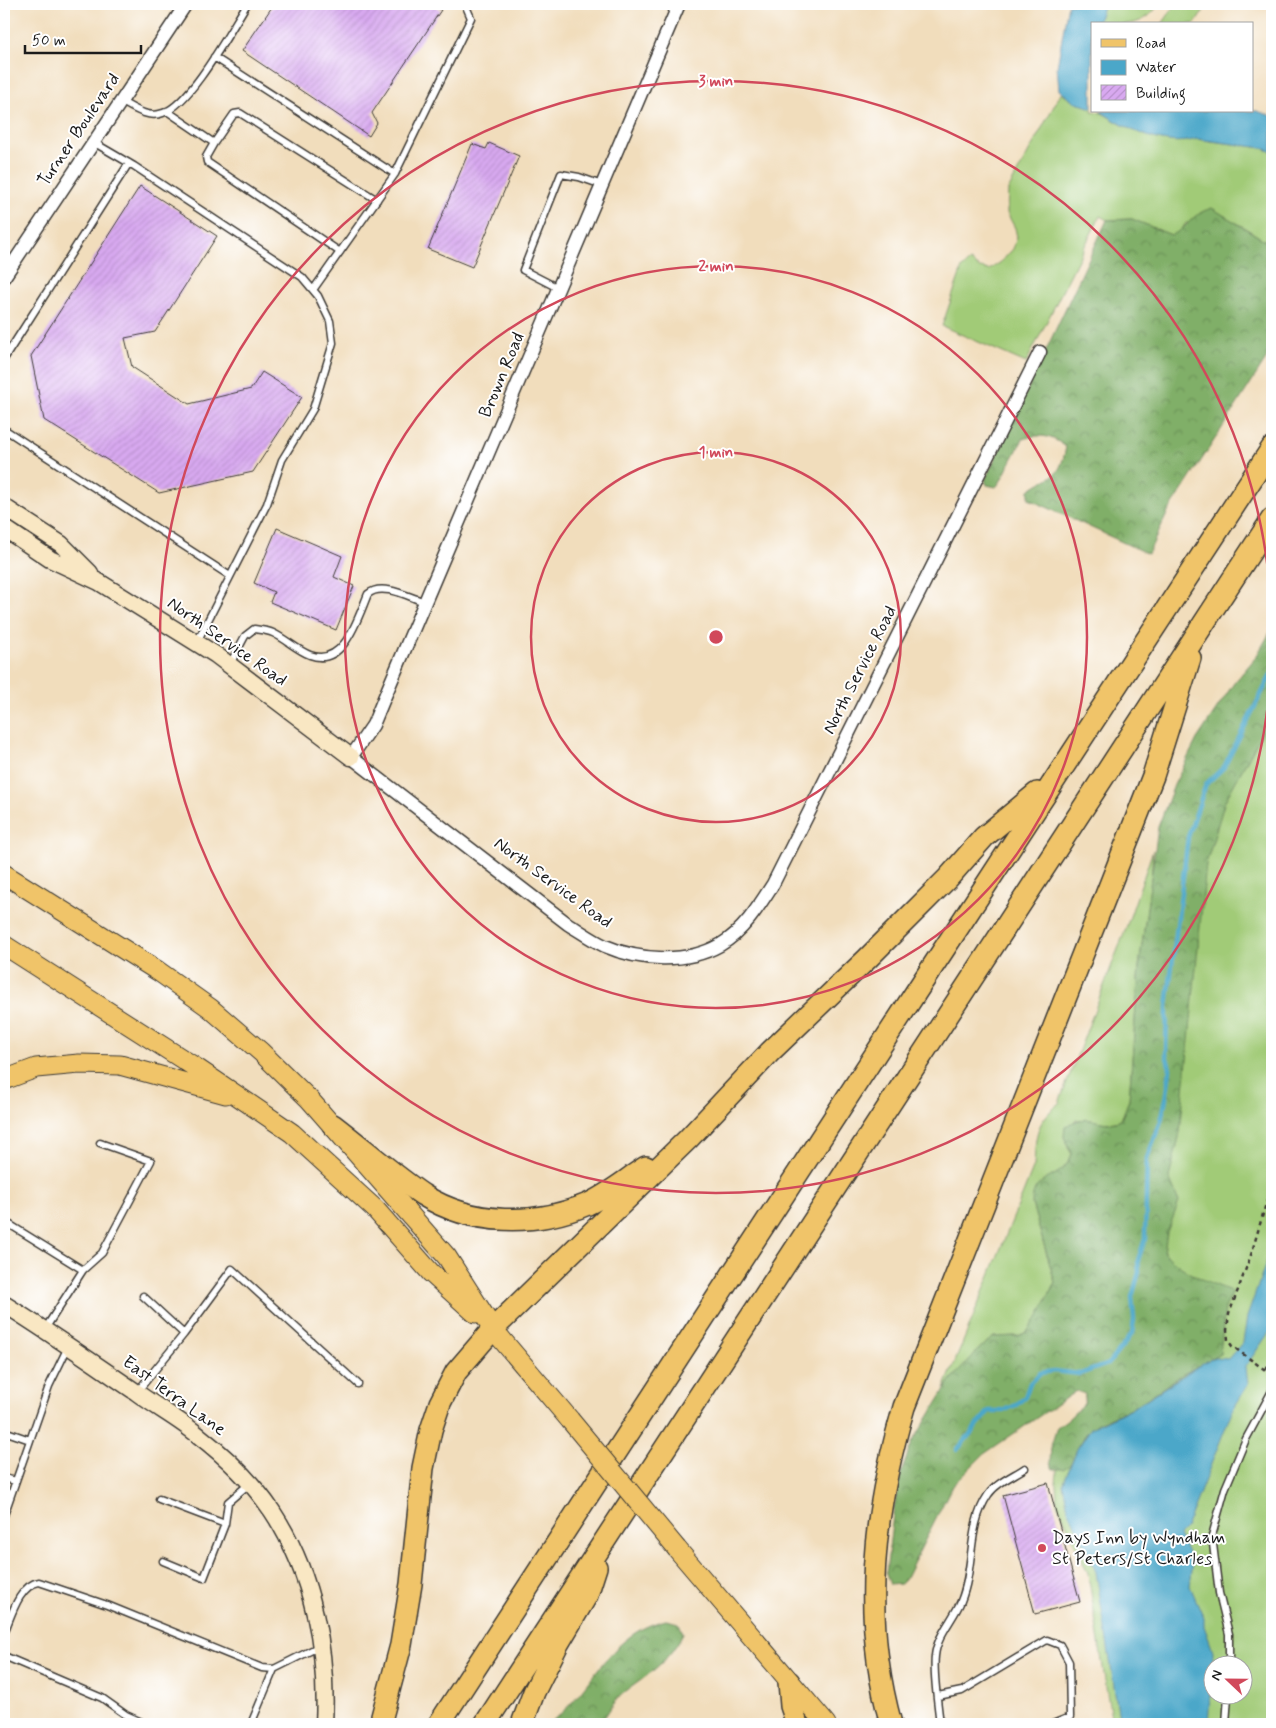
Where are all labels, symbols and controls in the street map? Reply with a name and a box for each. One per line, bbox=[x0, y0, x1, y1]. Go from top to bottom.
scale bar bbox=[25, 22, 141, 54]
legend bbox=[1091, 22, 1254, 112]
text: 50 m bbox=[32, 31, 66, 51]
text: Road bbox=[1136, 34, 1166, 54]
text: Water bbox=[1136, 58, 1176, 78]
street label: Turner Boulevard bbox=[32, 69, 126, 191]
text: 3 min bbox=[699, 72, 733, 92]
text: Building bbox=[1136, 84, 1186, 105]
text: 2 min bbox=[698, 257, 734, 277]
street label: Brown Road bbox=[473, 329, 531, 421]
text: 1 min bbox=[699, 443, 733, 463]
street label: North Service Road bbox=[162, 592, 292, 692]
street label: North Service Road bbox=[817, 602, 903, 738]
centre of rings bbox=[707, 628, 725, 646]
street label: North Service Road bbox=[489, 832, 617, 934]
street label: East Terra Lane bbox=[117, 1350, 231, 1442]
place label: Days Inn by Wyndham St Peters/St Charles bbox=[1052, 1526, 1225, 1571]
marker: Days Inn by Wyndham St Peters/St Charles bbox=[1036, 1542, 1048, 1554]
north arrow bbox=[1204, 1656, 1254, 1706]
text: N bbox=[1207, 1668, 1227, 1683]

